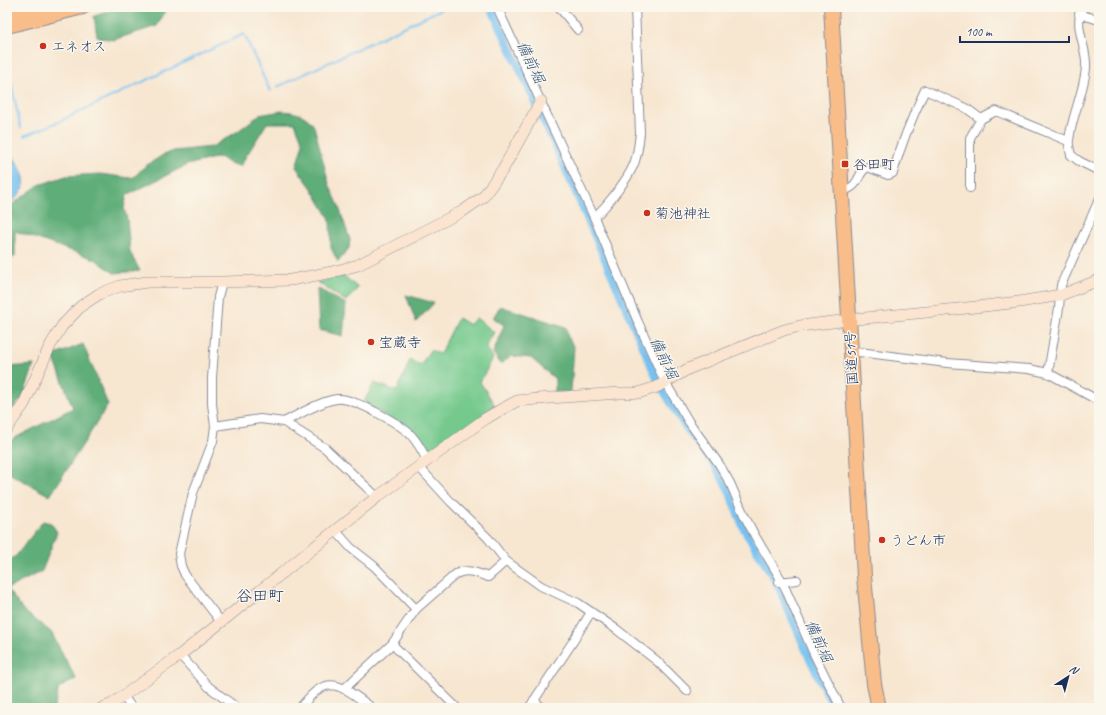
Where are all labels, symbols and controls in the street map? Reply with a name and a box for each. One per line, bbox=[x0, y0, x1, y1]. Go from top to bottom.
scale bar bbox=[960, 18, 1069, 44]
text: 100 m bbox=[966, 24, 993, 40]
place label: エネオス bbox=[51, 38, 106, 55]
water label: 備前堀 bbox=[512, 38, 549, 88]
marker: エネオス bbox=[38, 41, 48, 51]
place label: 谷田町 bbox=[853, 156, 895, 173]
marker: 谷田町 bbox=[840, 159, 850, 169]
place label: 菊池神社 bbox=[655, 205, 711, 222]
marker: 菊池神社 bbox=[642, 208, 652, 218]
street label: 国道51号 bbox=[842, 330, 861, 386]
place label: 宝蔵寺 bbox=[379, 334, 421, 351]
water label: 備前堀 bbox=[645, 334, 682, 384]
marker: 宝蔵寺 bbox=[366, 337, 376, 347]
place label: うどん市 bbox=[890, 532, 946, 549]
marker: うどん市 bbox=[877, 535, 887, 545]
district label: 谷田町 bbox=[236, 586, 284, 606]
water label: 備前堀 bbox=[801, 617, 837, 667]
north arrow bbox=[1048, 657, 1088, 697]
text: N bbox=[1067, 661, 1083, 678]

